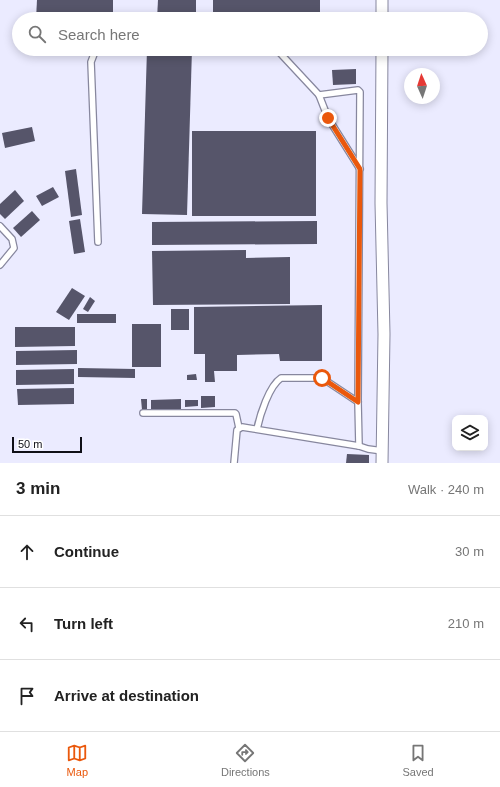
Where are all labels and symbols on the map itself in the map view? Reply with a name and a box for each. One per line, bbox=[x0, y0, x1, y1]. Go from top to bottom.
north arrow bbox=[404, 68, 440, 104]
route end bbox=[319, 109, 337, 127]
route start bbox=[313, 369, 331, 387]
scale bar bbox=[12, 435, 82, 454]

